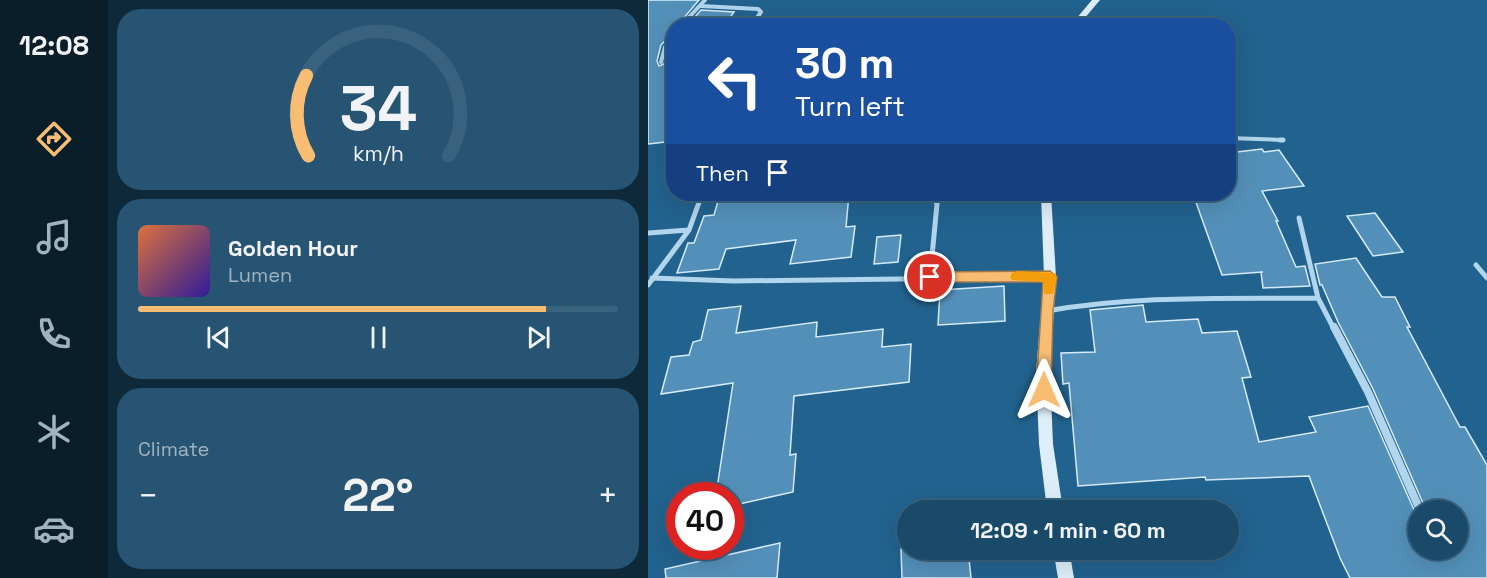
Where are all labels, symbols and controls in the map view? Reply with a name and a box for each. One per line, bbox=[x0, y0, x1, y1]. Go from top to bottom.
text: 12:08 bbox=[19, 28, 89, 63]
text: 30 m bbox=[795, 37, 894, 90]
icon: left bbox=[696, 42, 774, 120]
text: 34 bbox=[339, 70, 417, 149]
text: Turn left bbox=[795, 89, 905, 124]
icon: directions bbox=[33, 118, 75, 160]
text: km/h bbox=[352, 141, 404, 168]
icon: arrive bbox=[761, 156, 794, 189]
text: Then bbox=[696, 159, 749, 187]
icon: music bbox=[33, 216, 75, 258]
text: Golden Hour bbox=[228, 234, 358, 262]
pin bbox=[904, 251, 955, 302]
icon: arrive bbox=[913, 260, 946, 293]
text: Lumen bbox=[228, 262, 292, 288]
icon: phone bbox=[33, 313, 75, 355]
icon: previous bbox=[202, 321, 235, 354]
icon: pause bbox=[362, 321, 395, 354]
icon: next bbox=[522, 321, 555, 354]
position arrow bbox=[1012, 358, 1076, 422]
icon: climate bbox=[33, 411, 75, 453]
text: Climate bbox=[138, 436, 209, 462]
text: 22° bbox=[342, 467, 414, 524]
text: − bbox=[138, 475, 158, 517]
text: + bbox=[598, 475, 618, 517]
speed limit sign: 40 bbox=[666, 482, 744, 560]
map controls bbox=[1408, 500, 1468, 560]
button: search bbox=[1408, 500, 1468, 560]
icon: car bbox=[33, 508, 75, 550]
text: 12:09 · 1 min · 60 m bbox=[970, 516, 1166, 544]

